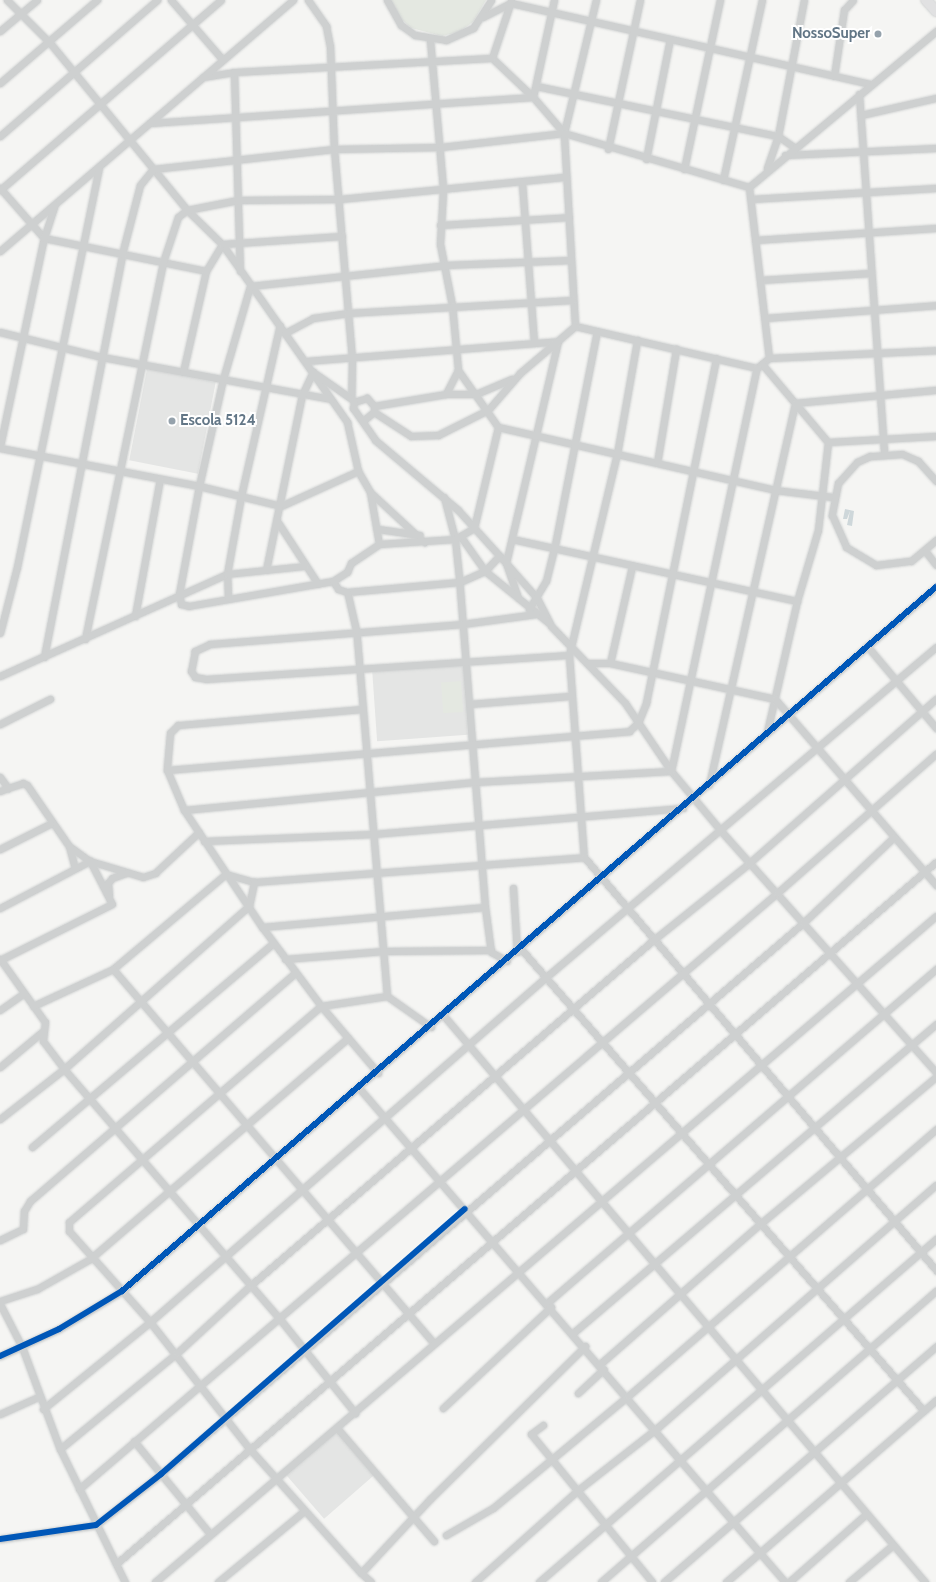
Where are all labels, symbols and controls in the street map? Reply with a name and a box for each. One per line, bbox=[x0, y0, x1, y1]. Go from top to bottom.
place label: NossoSuper bbox=[792, 25, 870, 43]
marker: NossoSuper bbox=[873, 29, 883, 39]
place label: Escola 5124 bbox=[180, 412, 256, 430]
marker: Escola 5124 bbox=[167, 416, 177, 426]

